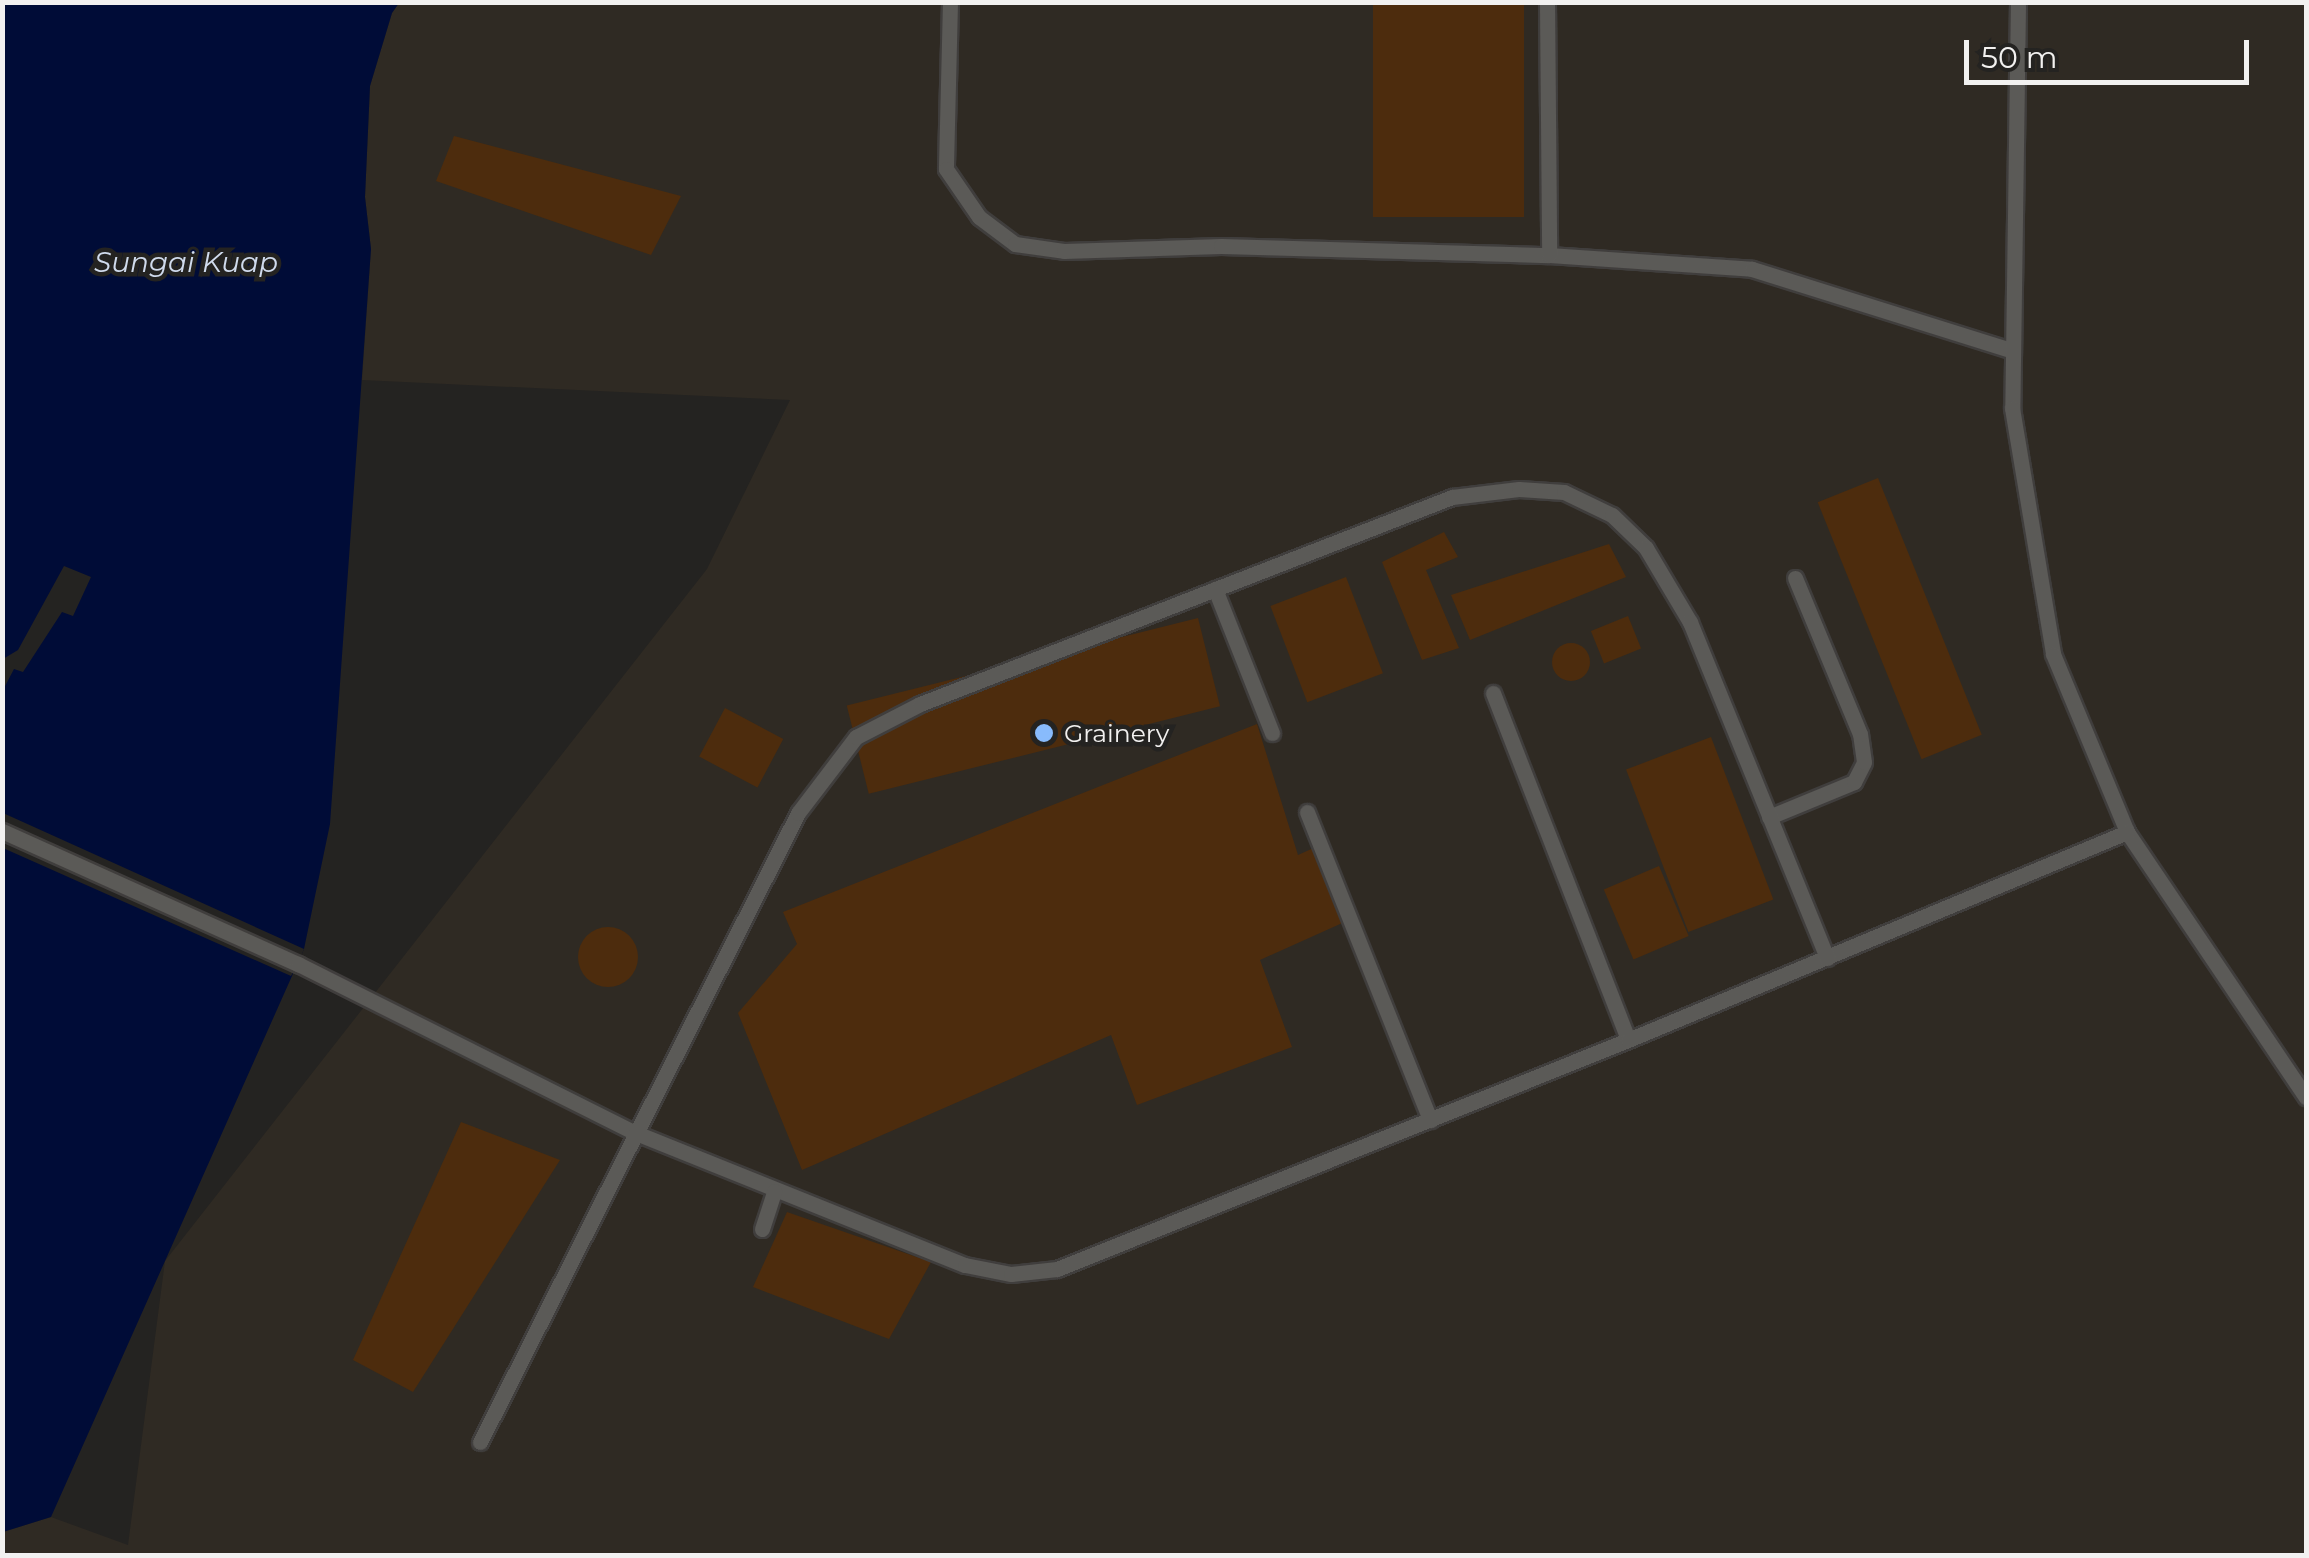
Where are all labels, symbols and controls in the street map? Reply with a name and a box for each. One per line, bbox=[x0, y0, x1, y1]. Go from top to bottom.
scale bar bbox=[1969, 20, 2254, 82]
text: 50 m bbox=[1981, 39, 2058, 76]
water label: Sungai Kuap bbox=[94, 245, 278, 279]
place label: Grainery bbox=[1064, 718, 1169, 748]
marker: Grainery bbox=[1033, 722, 1055, 744]

